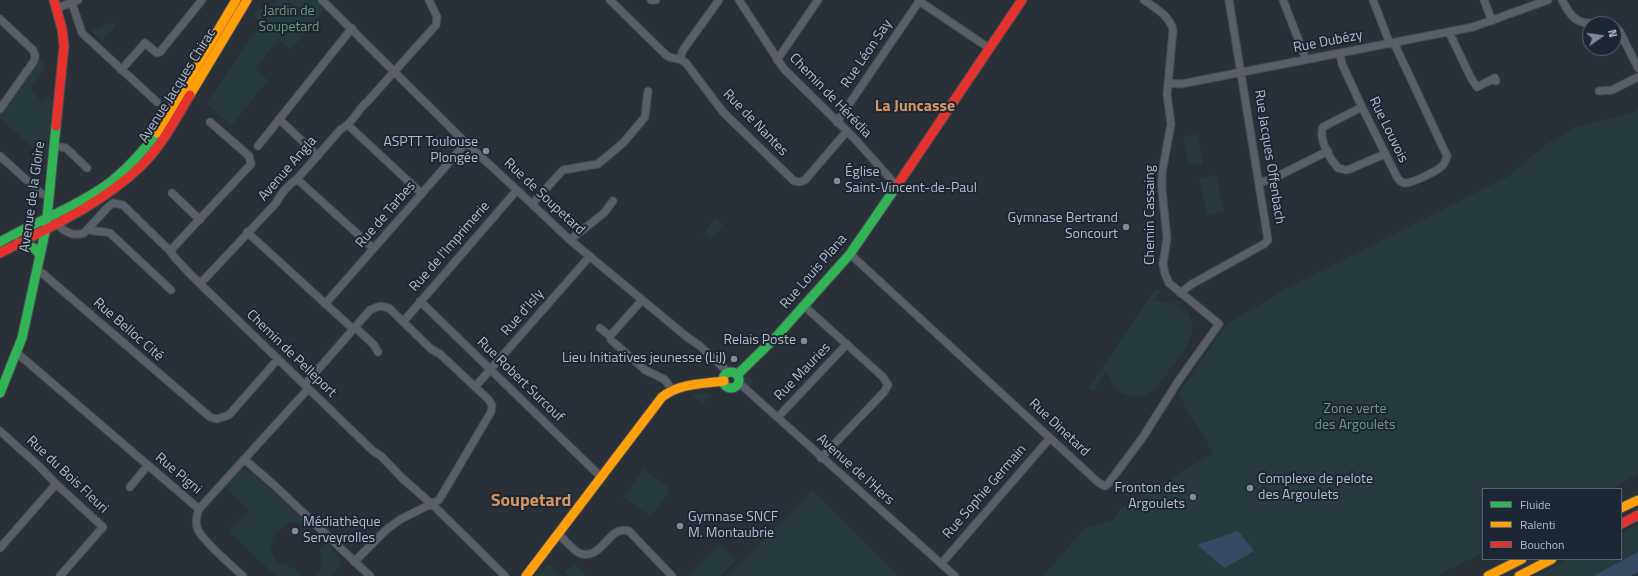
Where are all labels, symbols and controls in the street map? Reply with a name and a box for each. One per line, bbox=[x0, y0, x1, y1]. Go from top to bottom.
park label: Jardin de Soupetard bbox=[259, 4, 319, 36]
street label: Rue Léon Say bbox=[838, 16, 896, 92]
north arrow bbox=[1582, 16, 1622, 56]
street label: Avenue Jacques Chirac bbox=[136, 26, 220, 146]
street label: Rue Dubézy bbox=[1292, 27, 1364, 57]
text: N bbox=[1604, 28, 1621, 39]
street label: Chemin de Hérédia bbox=[785, 50, 875, 142]
street label: Rue de Nantes bbox=[719, 86, 791, 160]
street label: Rue Jacques Offenbach bbox=[1250, 89, 1288, 225]
street label: Rue Louvois bbox=[1365, 94, 1411, 166]
district label: La Juncasse bbox=[875, 97, 955, 117]
street label: Avenue Angla bbox=[255, 133, 321, 205]
place label: ASPTT Toulouse Plongée bbox=[384, 135, 478, 168]
street label: Avenue de la Gloire bbox=[17, 140, 49, 254]
marker: ASPTT Toulouse Plongée bbox=[481, 146, 491, 156]
street label: Rue de Soupetard bbox=[500, 155, 588, 239]
place label: Église Saint-Vincent-de-Paul bbox=[845, 165, 977, 198]
street label: Chemin Cassaing bbox=[1143, 165, 1159, 265]
marker: Église Saint-Vincent-de-Paul bbox=[832, 176, 842, 186]
street label: Rue de Tarbes bbox=[353, 178, 419, 252]
street label: Rue de l'Imprimerie bbox=[406, 198, 494, 296]
place label: Gymnase Bertrand Soncourt bbox=[1008, 211, 1118, 244]
marker: Gymnase Bertrand Soncourt bbox=[1121, 222, 1131, 232]
street label: Rue Louis Plana bbox=[777, 231, 851, 313]
street label: Rue d'Isly bbox=[498, 286, 548, 340]
street label: Rue Belloc Cité bbox=[89, 295, 167, 365]
street label: Chemin de Pelleport bbox=[243, 307, 339, 401]
place label: Relais Poste bbox=[723, 333, 796, 349]
street label: Rue Robert Surcouf bbox=[473, 334, 567, 426]
marker: Relais Poste bbox=[799, 336, 809, 346]
street label: Rue Mauries bbox=[771, 340, 835, 404]
place label: Lieu Initiatives jeunesse (LiJ) bbox=[562, 351, 726, 367]
marker: Lieu Initiatives jeunesse (LiJ) bbox=[729, 354, 739, 364]
street label: Rue Dinetard bbox=[1025, 396, 1093, 460]
park label: Zone verte des Argoulets bbox=[1315, 402, 1395, 434]
street label: Avenue de l'Hers bbox=[813, 431, 897, 509]
street label: Rue du Bois Fleuri bbox=[23, 433, 111, 517]
street label: Rue Sophie Germain bbox=[940, 442, 1030, 542]
street label: Rue Pigni bbox=[151, 450, 205, 498]
place label: Complexe de pelote des Argoulets bbox=[1258, 472, 1373, 504]
place label: Fronton des Argoulets bbox=[1114, 481, 1185, 514]
marker: Complexe de pelote des Argoulets bbox=[1245, 483, 1255, 493]
legend bbox=[1482, 488, 1622, 560]
district label: Soupetard bbox=[491, 491, 571, 513]
marker: Fronton des Argoulets bbox=[1188, 492, 1198, 502]
text: Fluide bbox=[1520, 495, 1551, 514]
place label: Gymnase SNCF M. Montaubrie bbox=[688, 510, 778, 542]
place label: Médiathèque Serveyrolles bbox=[303, 515, 381, 548]
text: Ralenti bbox=[1520, 515, 1555, 534]
marker: Gymnase SNCF M. Montaubrie bbox=[675, 521, 685, 531]
marker: Médiathèque Serveyrolles bbox=[290, 526, 300, 536]
text: Bouchon bbox=[1520, 535, 1565, 554]

